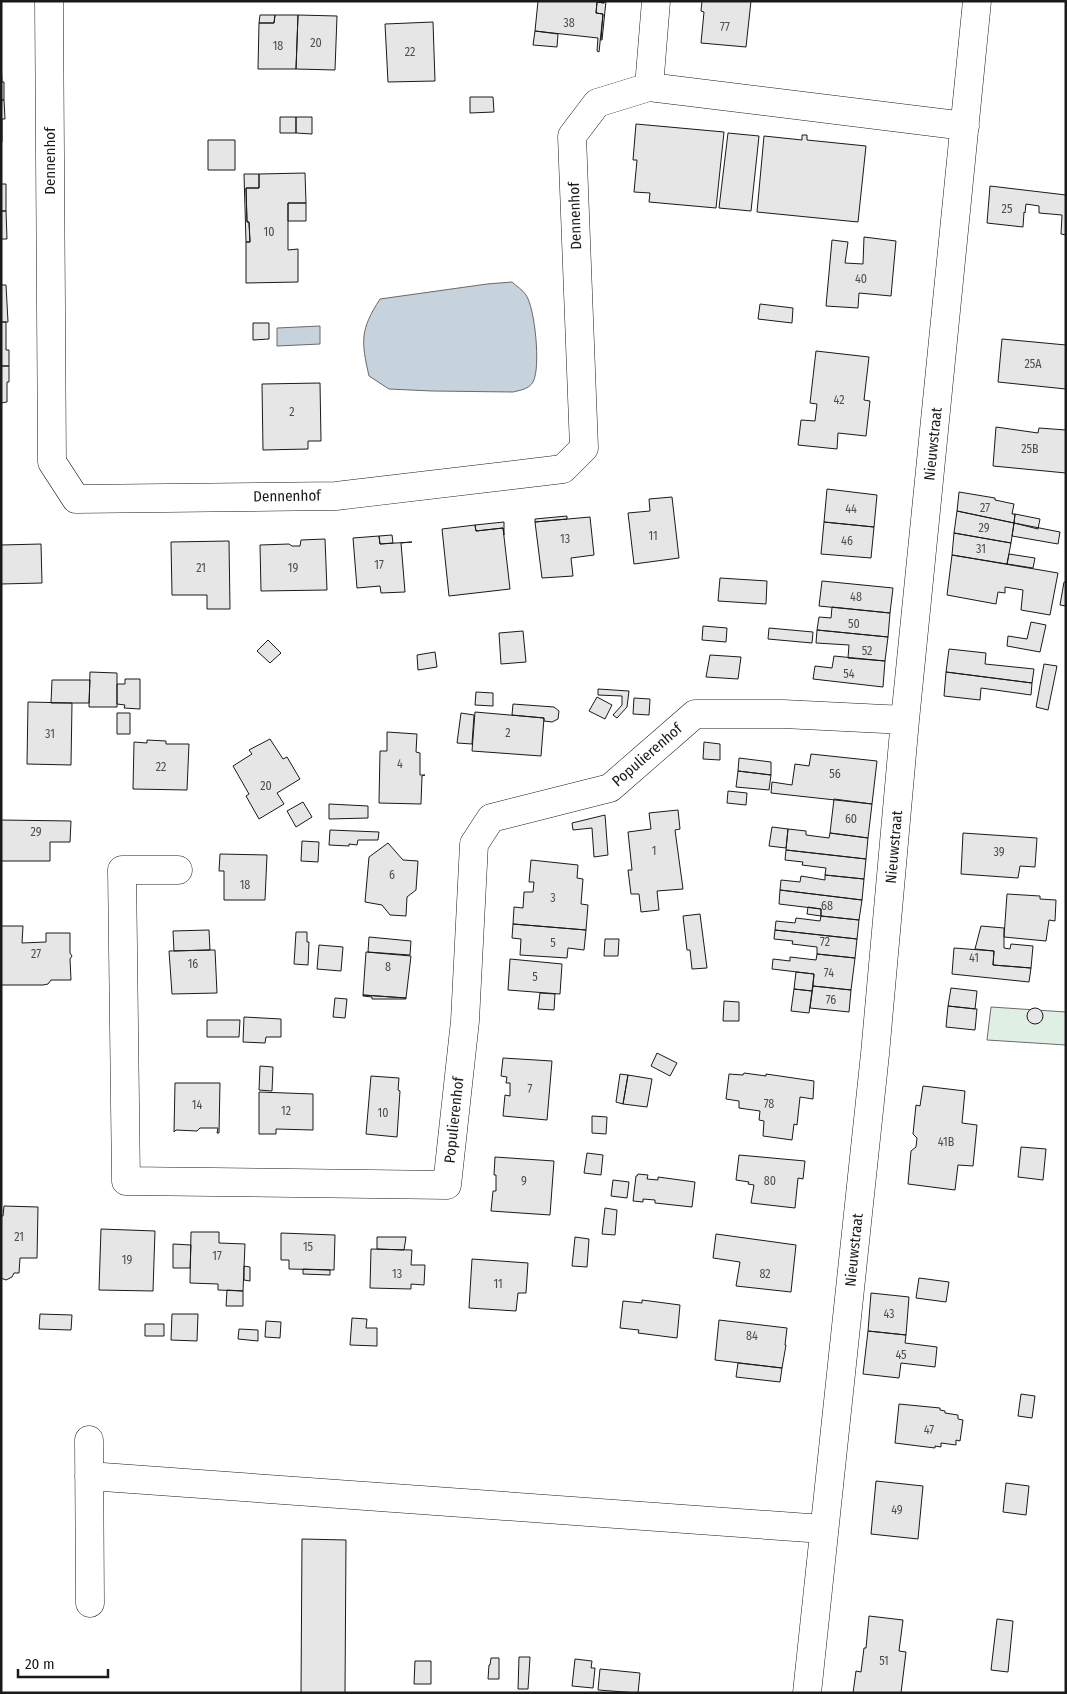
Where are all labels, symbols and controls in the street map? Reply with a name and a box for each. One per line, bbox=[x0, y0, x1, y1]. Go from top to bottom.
house number: 38 bbox=[563, 16, 575, 30]
house number: 77 bbox=[720, 20, 730, 34]
house number: 20 bbox=[310, 36, 322, 50]
house number: 18 bbox=[273, 39, 283, 53]
house number: 22 bbox=[405, 45, 415, 59]
street label: Dennenhof bbox=[41, 126, 59, 195]
street label: Dennenhof bbox=[565, 180, 585, 250]
house number: 25 bbox=[1002, 202, 1013, 216]
house number: 10 bbox=[264, 225, 274, 239]
house number: 40 bbox=[855, 272, 867, 286]
house number: 25A bbox=[1024, 357, 1042, 371]
house number: 42 bbox=[834, 393, 844, 407]
house number: 2 bbox=[289, 405, 295, 419]
street label: Nieuwstraat bbox=[920, 406, 946, 482]
house number: 25B bbox=[1021, 442, 1039, 456]
street label: Dennenhof bbox=[253, 486, 322, 506]
house number: 27 bbox=[980, 501, 990, 515]
house number: 44 bbox=[845, 502, 857, 516]
house number: 29 bbox=[978, 521, 990, 535]
house number: 11 bbox=[648, 529, 658, 543]
house number: 13 bbox=[560, 532, 570, 546]
house number: 46 bbox=[841, 534, 853, 548]
house number: 31 bbox=[976, 542, 986, 556]
house number: 17 bbox=[374, 558, 384, 572]
house number: 21 bbox=[196, 561, 206, 575]
house number: 19 bbox=[288, 561, 298, 575]
house number: 48 bbox=[850, 590, 862, 604]
house number: 50 bbox=[848, 617, 860, 631]
house number: 52 bbox=[862, 644, 872, 658]
house number: 54 bbox=[843, 667, 855, 681]
street label: Populierenhof bbox=[608, 719, 687, 790]
house number: 2 bbox=[505, 726, 511, 740]
house number: 31 bbox=[45, 727, 55, 741]
house number: 4 bbox=[397, 757, 403, 771]
house number: 22 bbox=[156, 760, 166, 774]
house number: 56 bbox=[829, 767, 841, 781]
house number: 20 bbox=[260, 779, 272, 793]
street label: Nieuwstraat bbox=[882, 809, 906, 884]
house number: 60 bbox=[845, 812, 857, 826]
house number: 29 bbox=[30, 825, 42, 839]
house number: 1 bbox=[652, 844, 656, 858]
house number: 39 bbox=[993, 845, 1005, 859]
house number: 6 bbox=[389, 868, 395, 882]
house number: 18 bbox=[240, 878, 250, 892]
house number: 3 bbox=[550, 891, 556, 905]
house number: 68 bbox=[821, 899, 833, 913]
house number: 72 bbox=[820, 935, 830, 949]
house number: 5 bbox=[550, 936, 556, 950]
house number: 27 bbox=[31, 947, 41, 961]
house number: 41 bbox=[969, 951, 979, 965]
house number: 16 bbox=[188, 957, 198, 971]
house number: 8 bbox=[385, 960, 391, 974]
house number: 74 bbox=[824, 966, 834, 980]
house number: 5 bbox=[532, 970, 538, 984]
house number: 76 bbox=[826, 993, 836, 1007]
street label: Populierenhof bbox=[441, 1075, 468, 1164]
house number: 7 bbox=[528, 1082, 533, 1096]
house number: 78 bbox=[764, 1097, 774, 1111]
house number: 14 bbox=[192, 1098, 202, 1112]
house number: 12 bbox=[281, 1104, 291, 1118]
house number: 10 bbox=[378, 1106, 388, 1120]
house number: 41B bbox=[938, 1135, 955, 1149]
house number: 9 bbox=[521, 1174, 527, 1188]
house number: 80 bbox=[764, 1174, 776, 1188]
street label: Nieuwstraat bbox=[841, 1212, 867, 1288]
house number: 21 bbox=[14, 1230, 24, 1244]
house number: 15 bbox=[303, 1240, 314, 1254]
house number: 17 bbox=[212, 1249, 222, 1263]
house number: 19 bbox=[122, 1253, 132, 1267]
house number: 13 bbox=[392, 1267, 402, 1281]
house number: 82 bbox=[759, 1267, 771, 1281]
house number: 11 bbox=[493, 1277, 503, 1291]
house number: 43 bbox=[883, 1307, 895, 1321]
house number: 84 bbox=[746, 1329, 758, 1343]
house number: 45 bbox=[895, 1348, 907, 1362]
house number: 47 bbox=[924, 1423, 934, 1437]
house number: 49 bbox=[891, 1503, 903, 1517]
scale bar bbox=[18, 1646, 108, 1678]
house number: 51 bbox=[879, 1654, 889, 1668]
text: 20 m bbox=[25, 1655, 55, 1673]

